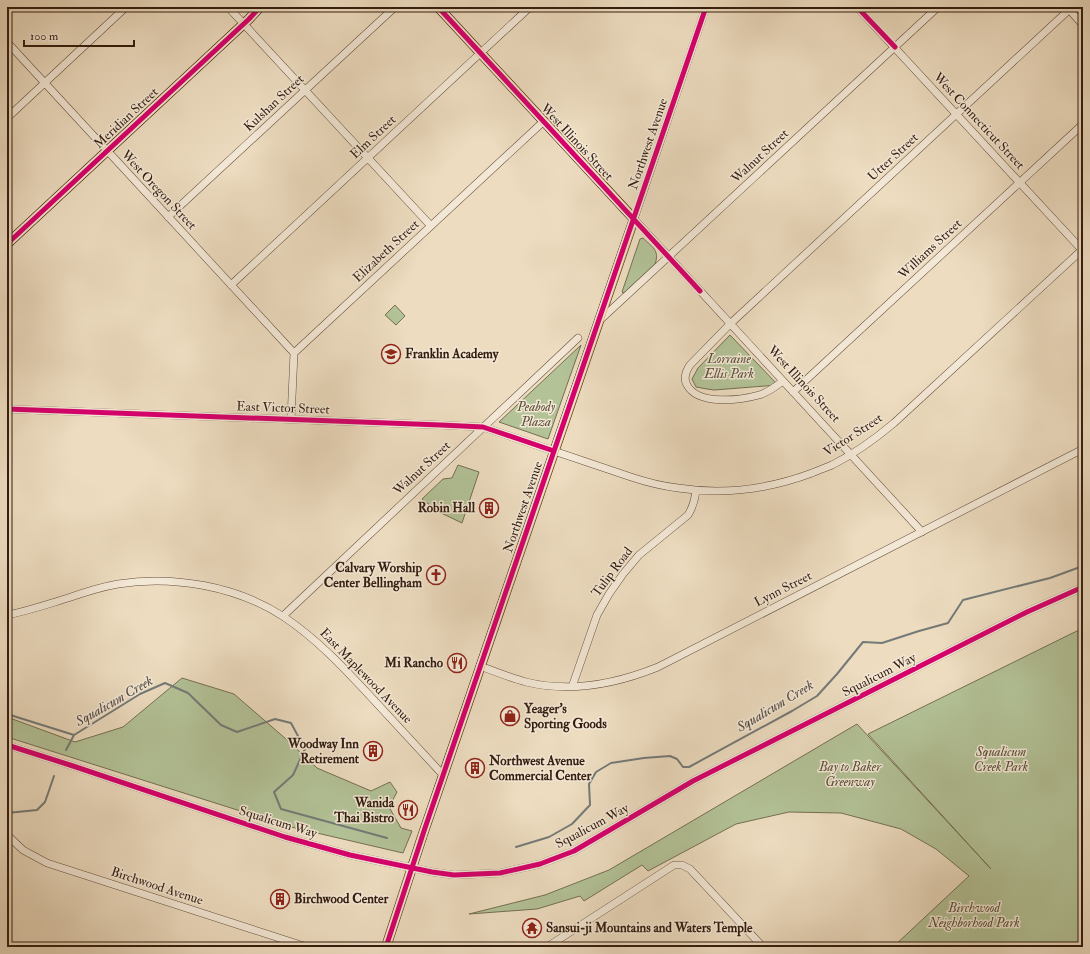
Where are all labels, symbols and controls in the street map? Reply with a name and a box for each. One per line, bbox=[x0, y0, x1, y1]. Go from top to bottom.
scale bar bbox=[24, 22, 134, 48]
text: 100 m bbox=[30, 29, 59, 44]
street label: West Connecticut Street bbox=[929, 69, 1028, 173]
street label: Kulshan Street bbox=[241, 71, 307, 135]
street label: Meridian Street bbox=[91, 84, 161, 152]
street label: Northwest Avenue bbox=[625, 96, 671, 192]
street label: West Illinois Street bbox=[537, 100, 617, 184]
street label: Elm Street bbox=[347, 112, 399, 162]
street label: Walnut Street bbox=[727, 125, 792, 187]
street label: Utter Street bbox=[864, 130, 922, 184]
street label: West Oregon Street bbox=[117, 146, 200, 233]
street label: Elizabeth Street bbox=[350, 216, 422, 286]
street label: Williams Street bbox=[894, 216, 965, 283]
street label: West Illinois Street bbox=[764, 342, 844, 426]
school or university icon: Franklin Academy bbox=[380, 343, 402, 365]
place label: Franklin Academy bbox=[405, 346, 500, 363]
park label: Lorraine Ellis Park bbox=[703, 351, 754, 382]
street label: East Victor Street bbox=[236, 398, 330, 418]
park label: Peabody Plaza bbox=[516, 399, 556, 430]
street label: Victor Street bbox=[820, 410, 886, 460]
street label: Walnut Street bbox=[389, 437, 454, 499]
street label: Northwest Avenue bbox=[500, 459, 546, 555]
building icon: Robin Hall bbox=[478, 497, 500, 519]
place label: Robin Hall bbox=[418, 500, 476, 516]
street label: Tulip Road bbox=[588, 543, 637, 601]
place label: Calvary Worship Center Bellingham bbox=[324, 560, 423, 592]
church icon: Calvary Worship Center Bellingham bbox=[425, 564, 447, 586]
street label: Lynn Street bbox=[751, 568, 815, 611]
street label: East Maplewood Avenue bbox=[316, 625, 416, 728]
street label: Squalicum Way bbox=[839, 649, 919, 701]
restaurant icon: Mi Rancho bbox=[446, 652, 468, 674]
place label: Mi Rancho bbox=[384, 655, 444, 671]
water label: Squalicum Creek bbox=[71, 672, 156, 731]
water label: Squalicum Creek bbox=[733, 676, 817, 736]
place label: Yeager's Sporting Goods bbox=[523, 701, 607, 733]
shop icon: Yeager's Sporting Goods bbox=[499, 705, 521, 727]
place label: Woodway Inn Retirement bbox=[287, 736, 360, 767]
building icon: Woodway Inn Retirement bbox=[362, 740, 384, 762]
park label: Squalicum Creek Park bbox=[974, 744, 1028, 775]
place label: Northwest Avenue Commercial Center bbox=[488, 753, 592, 784]
building icon: Northwest Avenue Commercial Center bbox=[464, 757, 486, 779]
park label: Bay to Baker Greenway bbox=[818, 759, 882, 790]
place label: Wanida Thai Bistro bbox=[333, 795, 395, 826]
restaurant icon: Wanida Thai Bistro bbox=[397, 799, 419, 821]
street label: Squalicum Way bbox=[553, 800, 632, 853]
street label: Squalicum Way bbox=[237, 803, 319, 842]
street label: Birchwood Avenue bbox=[109, 864, 206, 909]
building icon: Birchwood Center bbox=[269, 888, 291, 910]
place label: Birchwood Center bbox=[294, 891, 389, 907]
park label: Birchwood Neighborhood Park bbox=[927, 900, 1020, 931]
temple icon: Sansui-ji Mountains and Waters Temple bbox=[521, 917, 543, 939]
place label: Sansui-ji Mountains and Waters Temple bbox=[546, 920, 753, 937]

